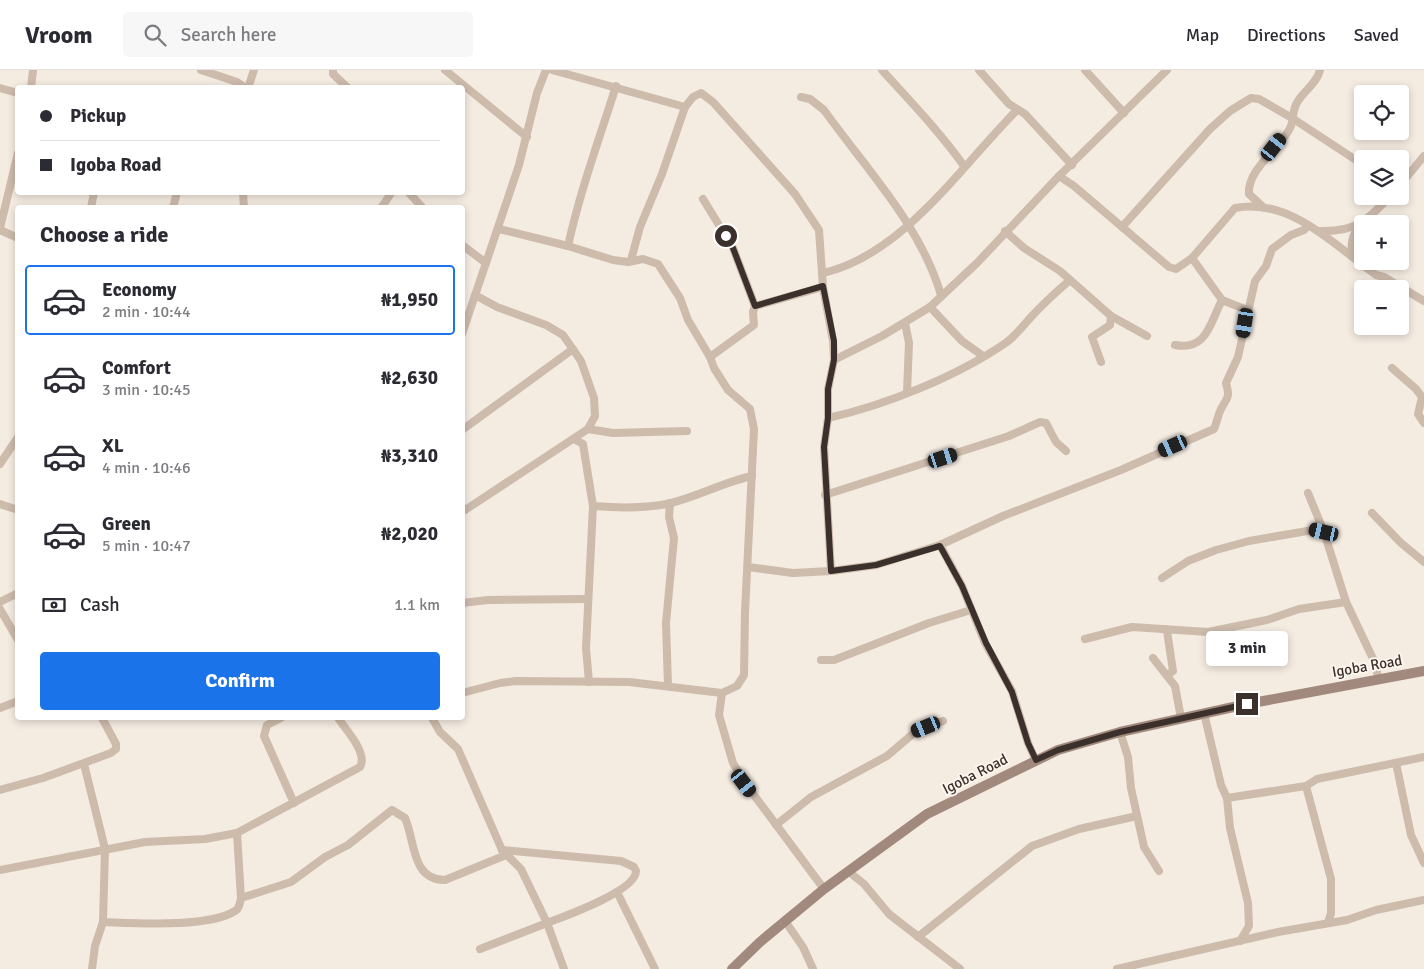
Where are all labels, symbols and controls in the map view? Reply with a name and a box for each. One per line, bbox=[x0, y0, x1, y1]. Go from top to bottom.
search box bbox=[123, 12, 473, 57]
text: Vroom bbox=[25, 20, 93, 50]
icon: search bbox=[141, 21, 169, 49]
text: Search here bbox=[181, 23, 276, 47]
text: Map bbox=[1186, 24, 1219, 46]
text: Directions bbox=[1247, 24, 1326, 46]
text: Saved bbox=[1354, 24, 1399, 46]
map controls bbox=[1354, 85, 1409, 335]
button: locate bbox=[1354, 85, 1409, 140]
text: Pickup bbox=[70, 104, 126, 128]
car bbox=[1258, 131, 1289, 163]
button: layers bbox=[1354, 150, 1409, 205]
text: Igoba Road bbox=[70, 153, 161, 177]
button: + bbox=[1354, 215, 1409, 270]
text: Choose a ride bbox=[40, 221, 168, 248]
route start bbox=[715, 225, 737, 247]
icon: car bbox=[42, 278, 87, 323]
text: Economy bbox=[102, 278, 176, 302]
button: − bbox=[1354, 280, 1409, 335]
text: ₦1,950 bbox=[381, 288, 438, 312]
text: 2 min · 10:44 bbox=[102, 302, 191, 322]
car bbox=[1235, 307, 1254, 339]
icon: car bbox=[42, 356, 87, 401]
text: Comfort bbox=[102, 356, 171, 380]
text: ₦2,630 bbox=[381, 366, 438, 390]
text: 3 min · 10:45 bbox=[102, 380, 191, 400]
car bbox=[1156, 433, 1189, 459]
icon: car bbox=[42, 434, 87, 479]
text: XL bbox=[102, 434, 124, 458]
text: ₦3,310 bbox=[381, 444, 438, 468]
car bbox=[926, 446, 959, 470]
text: 4 min · 10:46 bbox=[102, 458, 191, 478]
icon: car bbox=[42, 512, 87, 557]
text: Green bbox=[102, 512, 151, 536]
car bbox=[1307, 521, 1340, 543]
text: ₦2,020 bbox=[381, 522, 438, 546]
text: 5 min · 10:47 bbox=[102, 536, 191, 556]
icon: cash bbox=[40, 591, 68, 619]
text: Cash bbox=[80, 593, 120, 617]
text: 1.1 km bbox=[394, 595, 440, 615]
callout: 3 min bbox=[1206, 632, 1288, 666]
text: 3 min bbox=[1228, 638, 1266, 658]
street label: Igoba Road bbox=[1330, 651, 1404, 681]
button: Confirm bbox=[40, 652, 440, 710]
route end bbox=[1236, 693, 1258, 715]
car bbox=[909, 714, 942, 740]
street label: Igoba Road bbox=[939, 750, 1011, 798]
car bbox=[728, 767, 759, 799]

